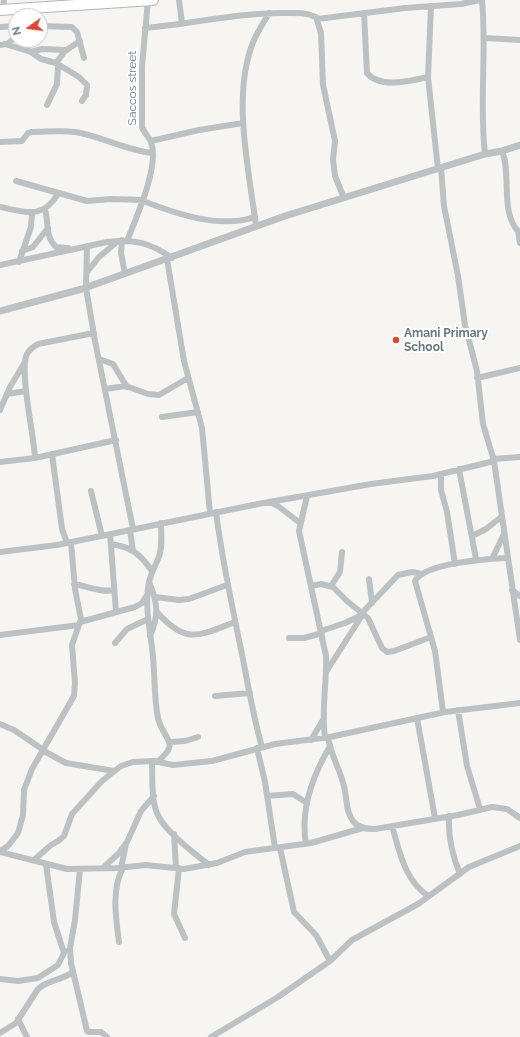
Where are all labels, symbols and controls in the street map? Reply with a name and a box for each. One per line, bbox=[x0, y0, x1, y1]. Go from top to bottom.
north arrow bbox=[8, 8, 48, 48]
text: N bbox=[10, 25, 24, 36]
street label: Saccos street bbox=[125, 51, 139, 125]
place label: Amani Primary School bbox=[404, 326, 488, 354]
marker: Amani Primary School bbox=[391, 335, 401, 345]

